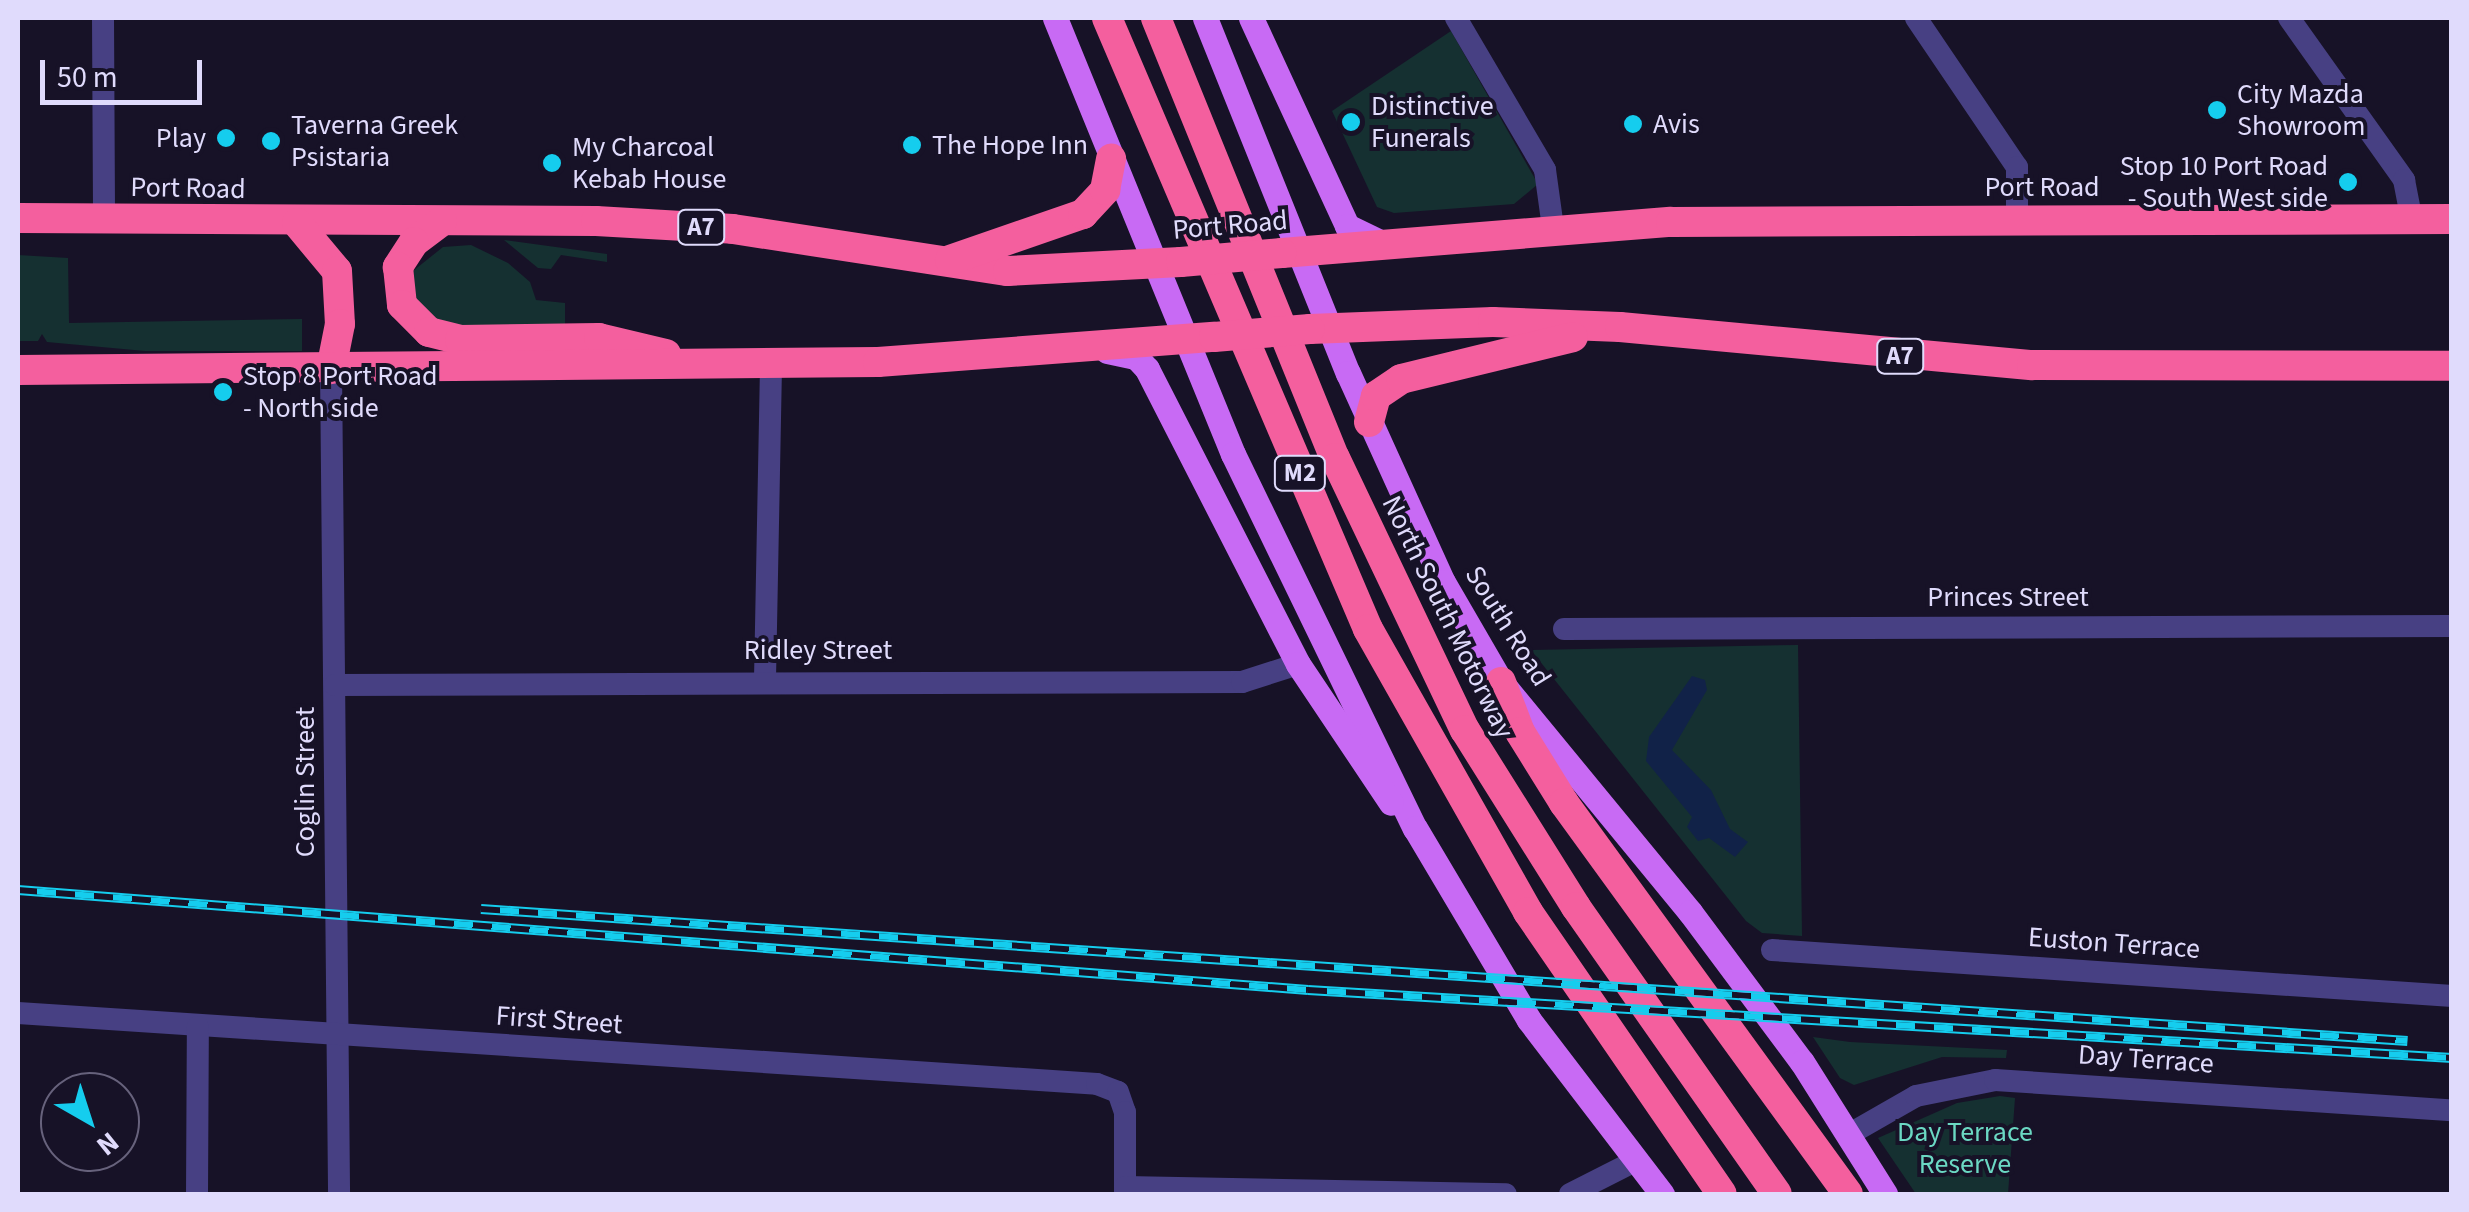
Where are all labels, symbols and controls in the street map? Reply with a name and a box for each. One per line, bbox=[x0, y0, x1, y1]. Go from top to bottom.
scale bar bbox=[45, 40, 208, 102]
text: 50 m bbox=[57, 56, 118, 99]
place label: City Mazda Showroom bbox=[2237, 77, 2365, 143]
place label: Distinctive Funerals bbox=[1371, 89, 1494, 155]
marker: City Mazda Showroom bbox=[2206, 99, 2228, 121]
place label: Avis bbox=[1653, 107, 1700, 141]
place label: Taverna Greek Psistaria bbox=[291, 108, 458, 174]
marker: Distinctive Funerals bbox=[1340, 111, 1362, 133]
marker: Avis bbox=[1622, 113, 1644, 135]
place label: Play bbox=[156, 121, 206, 155]
marker: Play bbox=[215, 127, 237, 149]
place label: The Hope Inn bbox=[932, 128, 1088, 162]
marker: Taverna Greek Psistaria bbox=[260, 130, 282, 152]
place label: My Charcoal Kebab House bbox=[572, 130, 726, 196]
marker: The Hope Inn bbox=[901, 134, 923, 156]
place label: Stop 10 Port Road - South West side bbox=[2120, 149, 2328, 215]
marker: My Charcoal Kebab House bbox=[541, 152, 563, 174]
street label: Port Road bbox=[130, 170, 246, 206]
street label: Port Road bbox=[1984, 170, 2100, 204]
marker: Stop 10 Port Road - South West side bbox=[2337, 171, 2359, 193]
street label: Port Road bbox=[1171, 203, 1289, 247]
road number: A7 bbox=[676, 207, 726, 247]
road number: A7 bbox=[1875, 336, 1925, 376]
place label: Stop 8 Port Road - North side bbox=[243, 359, 437, 425]
marker: Stop 8 Port Road - North side bbox=[212, 381, 234, 403]
road number: M2 bbox=[1272, 453, 1328, 493]
street label: North South Motorway bbox=[1375, 490, 1521, 744]
street label: South Road bbox=[1458, 560, 1558, 692]
street label: Princes Street bbox=[1927, 580, 2089, 614]
street label: Ridley Street bbox=[744, 633, 892, 667]
street label: Coglin Street bbox=[288, 707, 322, 857]
street label: Euston Terrace bbox=[2027, 920, 2201, 966]
street label: First Street bbox=[495, 999, 623, 1041]
street label: Day Terrace bbox=[2077, 1037, 2215, 1081]
north arrow bbox=[40, 1072, 140, 1172]
park label: Day Terrace Reserve bbox=[1897, 1115, 2033, 1181]
text: N bbox=[88, 1122, 127, 1165]

